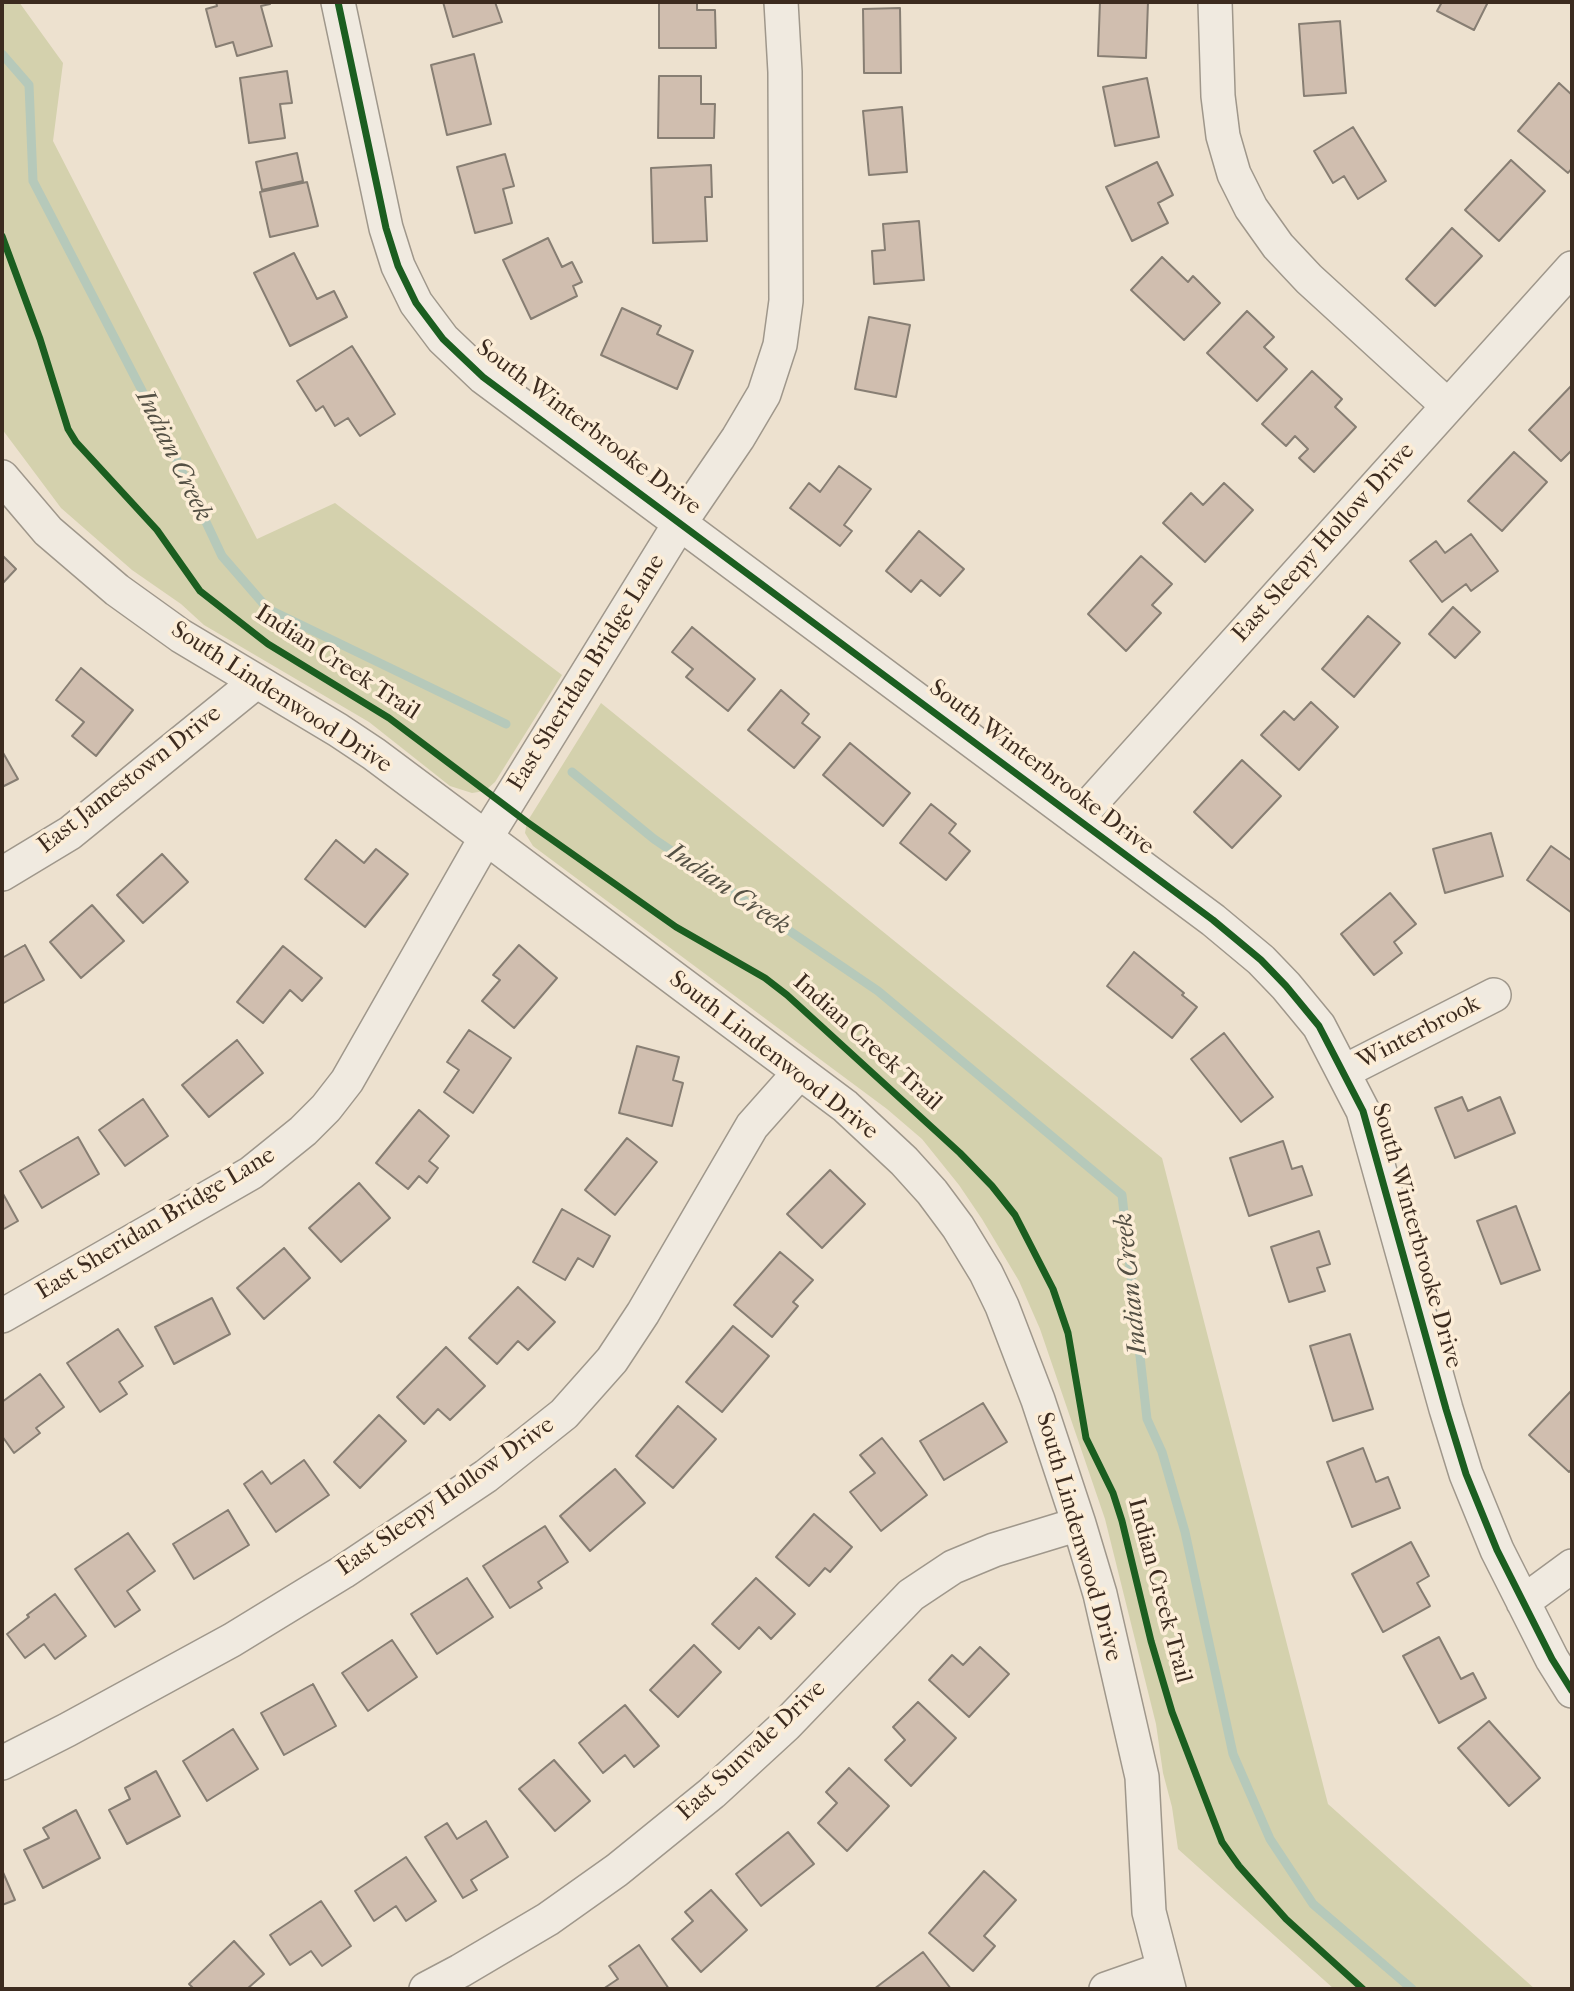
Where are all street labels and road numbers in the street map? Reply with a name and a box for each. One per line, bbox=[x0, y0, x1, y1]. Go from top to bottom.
street label: South Winterbrooke Drive bbox=[470, 334, 706, 522]
street label: East Sleepy Hollow Drive bbox=[1227, 437, 1421, 649]
street label: East Sheridan Bridge Lane bbox=[502, 549, 672, 797]
street label: Indian Creek Trail bbox=[249, 599, 425, 727]
street label: South Lindenwood Drive bbox=[165, 616, 397, 780]
street label: South Winterbrooke Drive bbox=[923, 674, 1159, 862]
street label: East Jamestown Drive bbox=[33, 700, 227, 860]
street label: South Lindenwood Drive bbox=[663, 965, 883, 1147]
street label: Indian Creek Trail bbox=[787, 969, 947, 1117]
street label: Winterbrook bbox=[1353, 990, 1485, 1076]
street label: South Winterbrooke Drive bbox=[1364, 1100, 1468, 1372]
street label: East Sheridan Bridge Lane bbox=[31, 1141, 281, 1307]
street label: South Lindenwood Drive bbox=[1029, 1409, 1127, 1665]
street label: East Sleepy Hollow Drive bbox=[332, 1411, 560, 1583]
street label: Indian Creek Trail bbox=[1120, 1495, 1198, 1687]
street label: East Sunvale Drive bbox=[672, 1675, 832, 1827]

